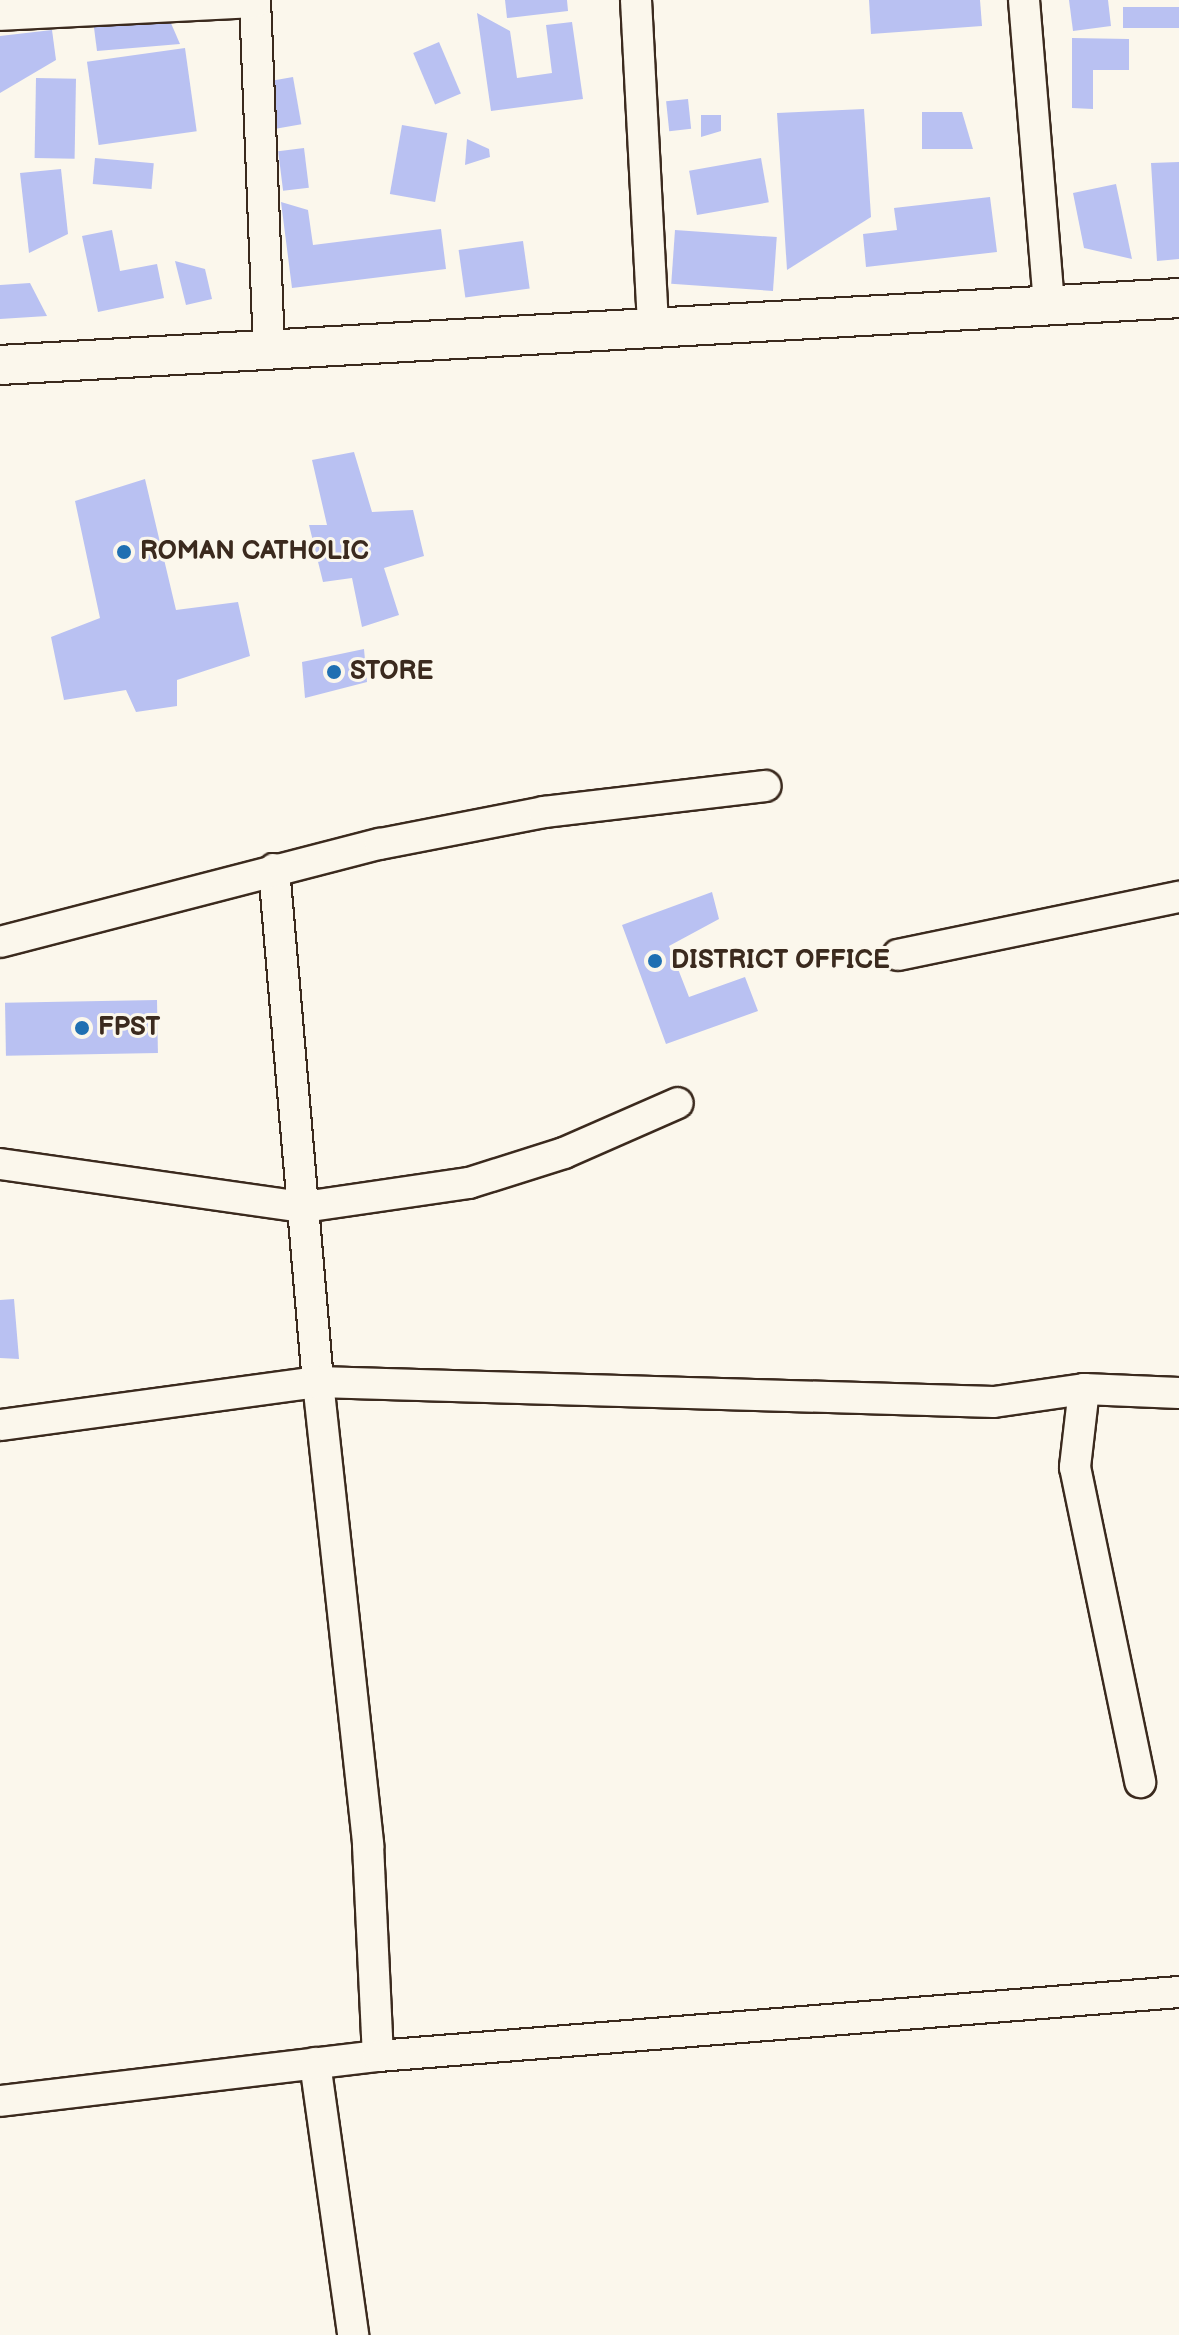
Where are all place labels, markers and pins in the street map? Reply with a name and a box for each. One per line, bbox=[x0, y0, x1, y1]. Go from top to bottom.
place label: ROMAN CATHOLIC bbox=[140, 536, 369, 568]
marker: ROMAN CATHOLIC bbox=[115, 543, 133, 561]
place label: STORE bbox=[350, 656, 433, 688]
marker: STORE bbox=[325, 663, 343, 681]
place label: DISTRICT OFFICE bbox=[671, 945, 890, 977]
marker: DISTRICT OFFICE bbox=[646, 952, 664, 970]
place label: FPST bbox=[98, 1012, 160, 1044]
marker: FPST bbox=[73, 1019, 91, 1037]

